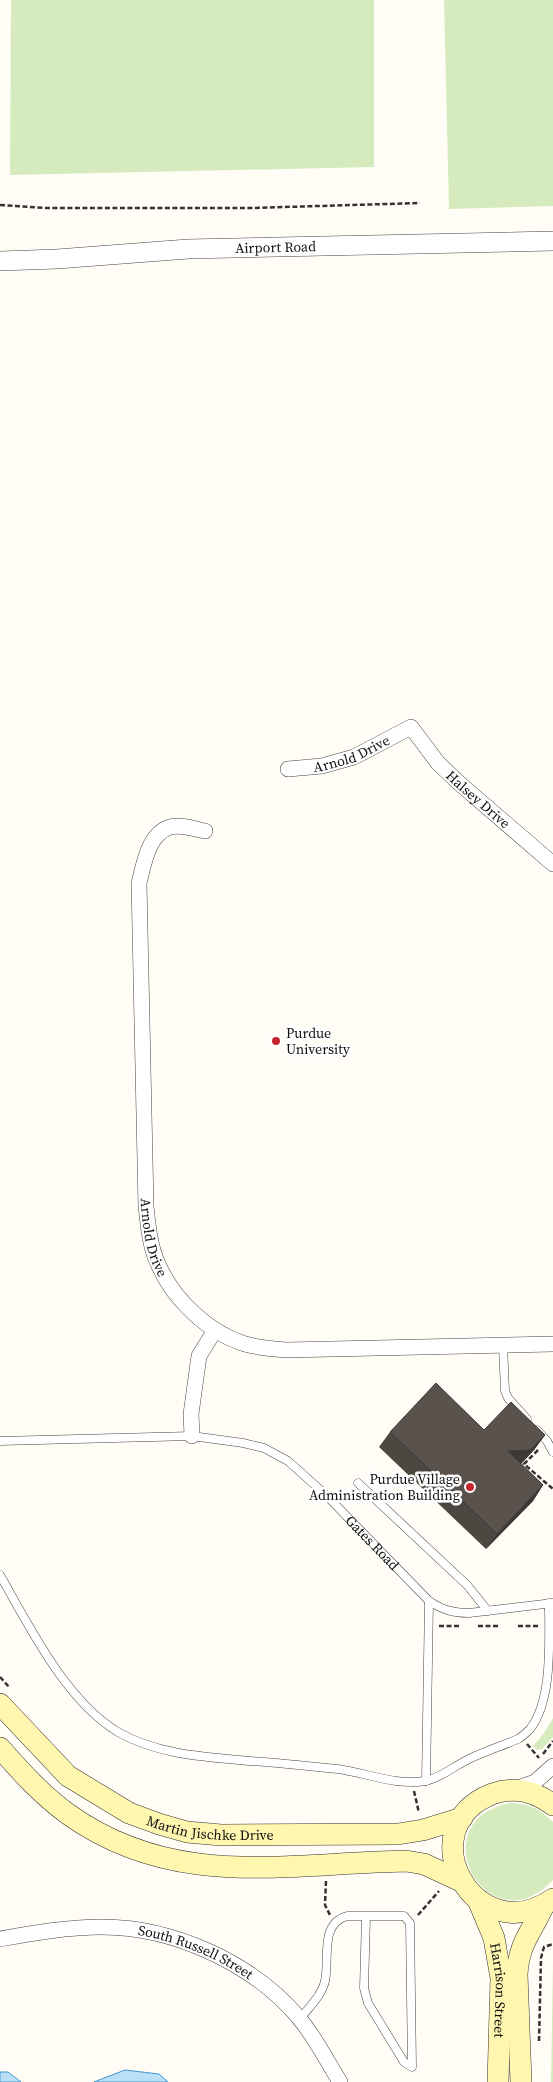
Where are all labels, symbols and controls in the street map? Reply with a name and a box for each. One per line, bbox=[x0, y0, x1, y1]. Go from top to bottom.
street label: Airport Road bbox=[235, 236, 316, 258]
street label: Arnold Drive bbox=[313, 730, 393, 777]
street label: Halsey Drive bbox=[442, 766, 515, 833]
place label: Purdue University bbox=[286, 1023, 351, 1059]
marker: Purdue University bbox=[270, 1035, 282, 1047]
street label: Arnold Drive bbox=[136, 1198, 173, 1280]
place label: Purdue Village Administration Building bbox=[309, 1469, 460, 1505]
marker: Purdue Village Administration Building bbox=[464, 1481, 476, 1493]
street label: Gates Road bbox=[341, 1511, 404, 1575]
street label: Martin Jischke Drive bbox=[144, 1810, 274, 1845]
street label: South Russell Street bbox=[137, 1920, 258, 1984]
street label: Harrison Street bbox=[485, 1941, 511, 2039]

